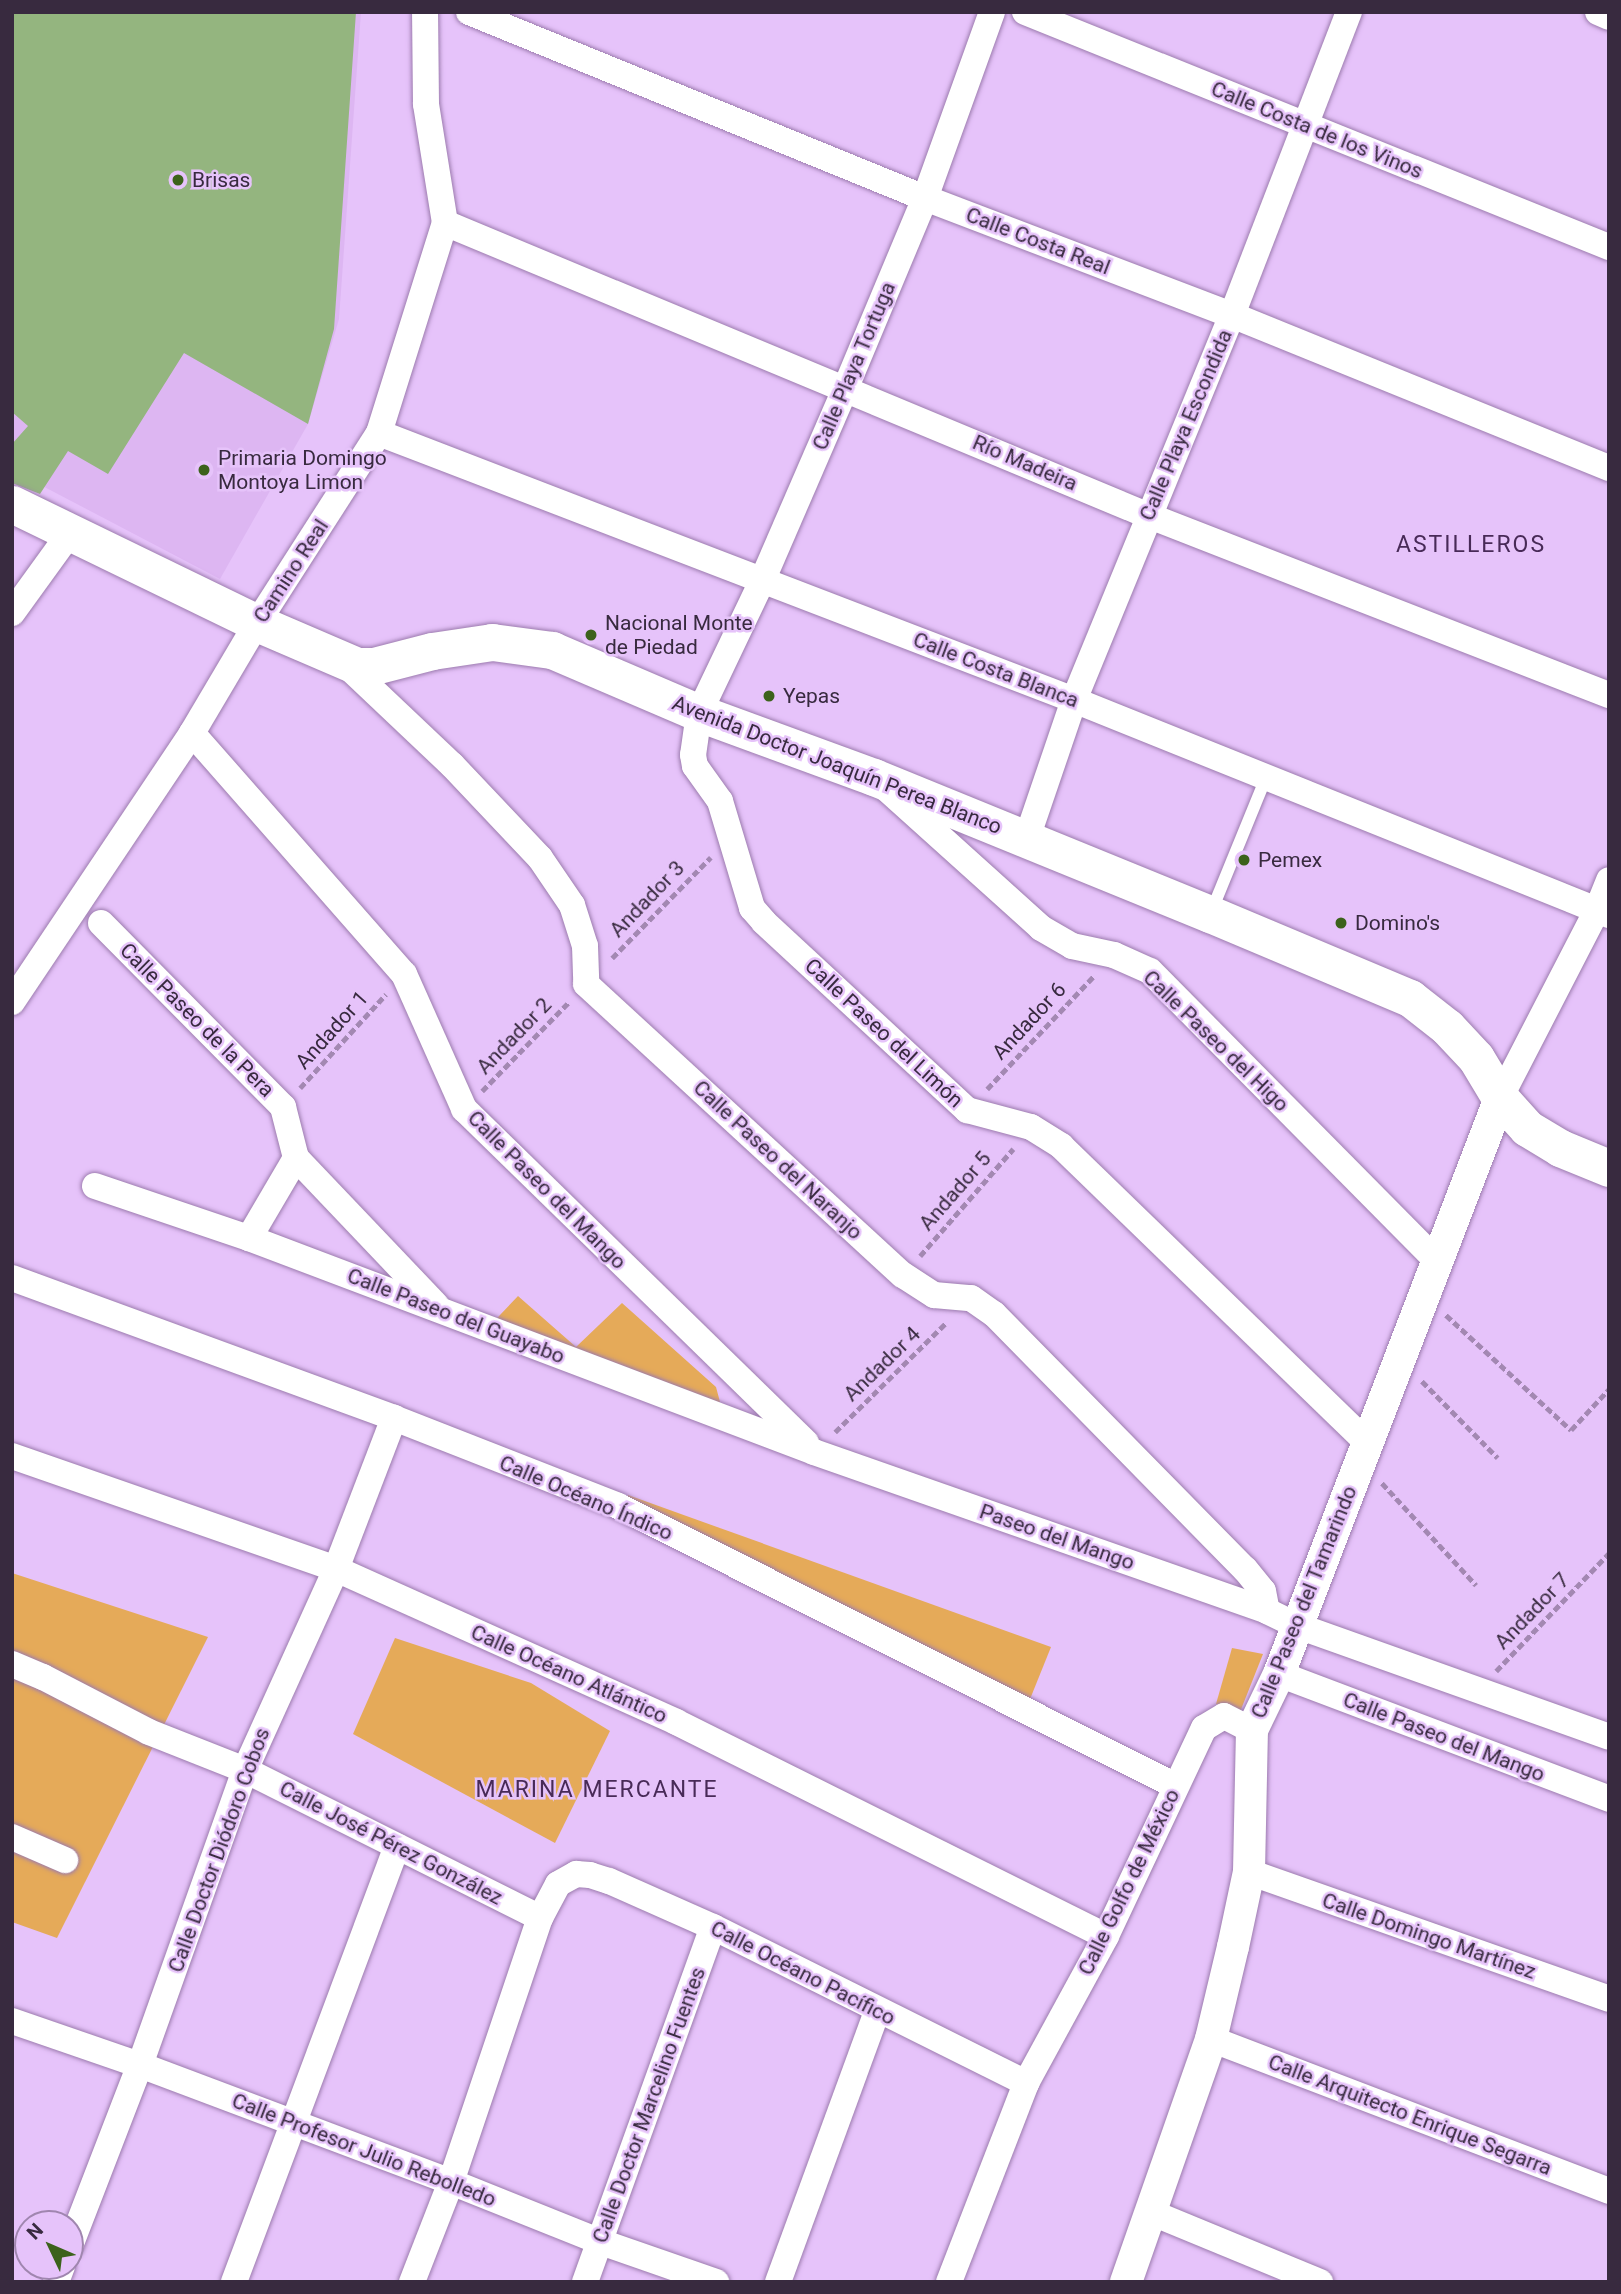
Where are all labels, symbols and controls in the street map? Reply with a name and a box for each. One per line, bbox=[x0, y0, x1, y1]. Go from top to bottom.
street label: Calle Costa de los Vinos bbox=[1208, 76, 1426, 184]
place label: Brisas bbox=[192, 167, 250, 193]
marker: Brisas bbox=[170, 172, 186, 188]
street label: Calle Costa Real bbox=[962, 202, 1114, 280]
street label: Calle Playa Tortuga bbox=[807, 278, 901, 454]
street label: Calle Playa Escondida bbox=[1134, 326, 1238, 524]
street label: Río Madeira bbox=[969, 430, 1081, 496]
place label: Primaria Domingo Montoya Limon bbox=[218, 445, 387, 495]
marker: Primaria Domingo Montoya Limon bbox=[196, 462, 212, 478]
street label: Camino Real bbox=[248, 515, 334, 627]
district label: ASTILLEROS bbox=[1397, 531, 1545, 559]
place label: Nacional Monte de Piedad bbox=[605, 610, 753, 660]
marker: Nacional Monte de Piedad bbox=[583, 627, 599, 643]
street label: Calle Costa Blanca bbox=[910, 627, 1082, 713]
place label: Yepas bbox=[783, 683, 840, 709]
marker: Yepas bbox=[761, 688, 777, 704]
street label: Avenida Doctor Joaquín Perea Blanco bbox=[669, 690, 1005, 840]
place label: Pemex bbox=[1258, 847, 1322, 873]
marker: Pemex bbox=[1236, 852, 1252, 868]
street label: Andador 3 bbox=[604, 856, 690, 942]
place label: Domino's bbox=[1355, 910, 1440, 936]
marker: Domino's bbox=[1333, 915, 1349, 931]
street label: Calle Paseo de la Pera bbox=[115, 938, 279, 1102]
street label: Calle Paseo del Limón bbox=[800, 953, 968, 1113]
street label: Calle Paseo del Higo bbox=[1138, 965, 1294, 1117]
street label: Andador 6 bbox=[987, 977, 1071, 1065]
street label: Andador 1 bbox=[290, 986, 374, 1074]
street label: Andador 2 bbox=[471, 993, 557, 1079]
street label: Calle Paseo del Naranjo bbox=[688, 1075, 868, 1245]
street label: Calle Paseo del Mango bbox=[463, 1106, 631, 1274]
street label: Andador 5 bbox=[914, 1146, 996, 1236]
street label: Calle Paseo del Guayabo bbox=[344, 1263, 568, 1369]
street label: Andador 4 bbox=[839, 1321, 925, 1407]
street label: Calle Océano Índico bbox=[496, 1450, 676, 1546]
street label: Calle Paseo del Tamarindo bbox=[1246, 1482, 1362, 1722]
street label: Paseo del Mango bbox=[976, 1499, 1138, 1575]
street label: Andador 7 bbox=[1489, 1568, 1575, 1654]
street label: Calle Océano Atlántico bbox=[467, 1619, 671, 1729]
street label: Calle Paseo del Mango bbox=[1340, 1687, 1548, 1787]
street label: Calle Doctor Diódoro Cobos bbox=[163, 1724, 275, 1976]
street label: Calle José Pérez González bbox=[275, 1776, 507, 1910]
district label: MARINA MERCANTE bbox=[477, 1776, 717, 1804]
street label: Calle Golfo de México bbox=[1073, 1785, 1185, 1979]
street label: Calle Domingo Martínez bbox=[1319, 1888, 1539, 1984]
street label: Calle Océano Pacífico bbox=[706, 1916, 900, 2030]
street label: Calle Doctor Marcelino Fuentes bbox=[587, 1964, 711, 2246]
street label: Calle Arquitecto Enrique Segarra bbox=[1265, 2049, 1555, 2181]
street label: Calle Profesor Julio Rebolledo bbox=[228, 2088, 500, 2212]
north arrow bbox=[14, 2210, 84, 2280]
text: N bbox=[22, 2219, 48, 2244]

